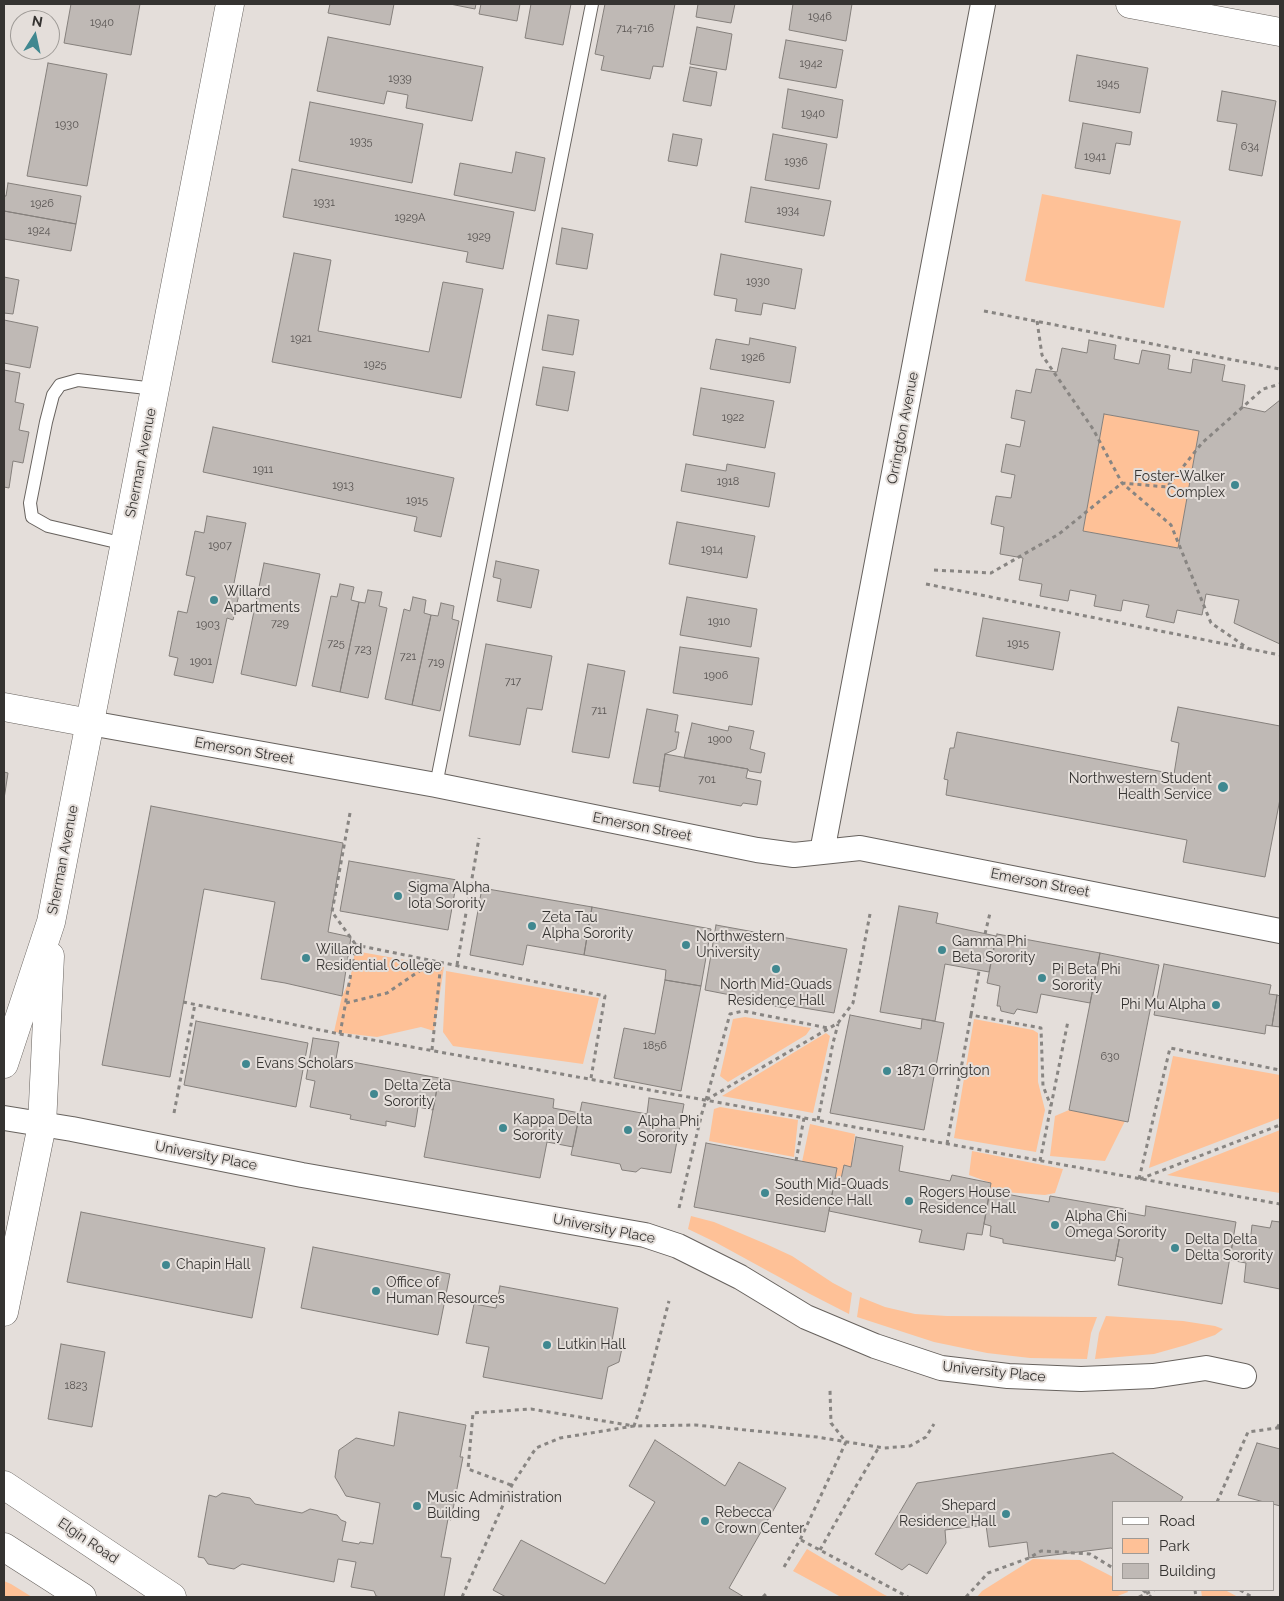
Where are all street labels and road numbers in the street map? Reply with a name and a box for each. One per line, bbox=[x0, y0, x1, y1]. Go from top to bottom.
street label: Orrington Avenue bbox=[884, 370, 922, 486]
street label: Sherman Avenue bbox=[122, 407, 160, 519]
street label: Emerson Street bbox=[193, 734, 295, 768]
street label: Sherman Avenue bbox=[44, 804, 82, 916]
street label: Emerson Street bbox=[591, 809, 693, 845]
street label: Emerson Street bbox=[989, 865, 1091, 901]
street label: University Place bbox=[154, 1138, 258, 1174]
street label: University Place bbox=[552, 1211, 656, 1247]
street label: University Place bbox=[942, 1358, 1046, 1386]
street label: Elgin Road bbox=[55, 1515, 121, 1567]

